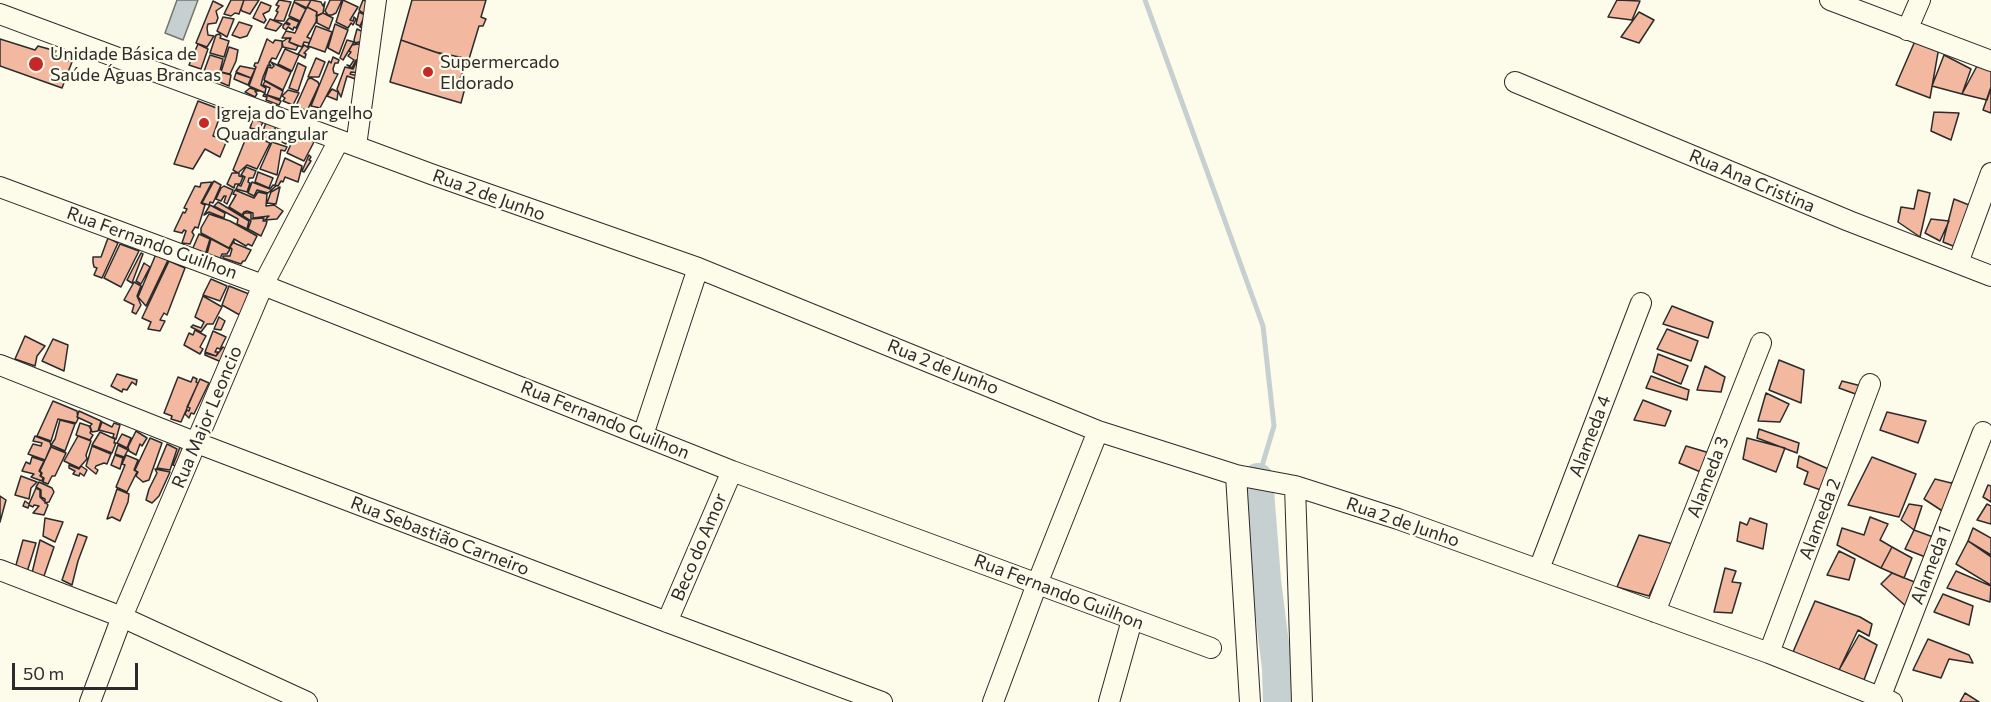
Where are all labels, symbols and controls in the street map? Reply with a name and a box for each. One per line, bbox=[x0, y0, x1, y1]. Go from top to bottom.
place label: Unidade Básica de Saúde Águas Brancas bbox=[50, 43, 221, 86]
place label: Supermercado Eldorado bbox=[440, 51, 559, 94]
marker: Unidade Básica de Saúde Águas Brancas bbox=[27, 55, 45, 73]
marker: Supermercado Eldorado bbox=[421, 65, 435, 79]
place label: Igreja do Evangelho Quadrangular bbox=[216, 102, 373, 144]
marker: Igreja do Evangelho Quadrangular bbox=[197, 116, 211, 130]
street label: Rua Ana Cristina bbox=[1686, 145, 1818, 217]
street label: Rua 2 de Junho bbox=[430, 165, 548, 225]
street label: Rua Fernando Guilhon bbox=[64, 202, 240, 284]
street label: Rua 2 de Junho bbox=[884, 335, 1002, 399]
street label: Rua Major Leoncio bbox=[167, 343, 247, 491]
street label: Rua Fernando Guilhon bbox=[518, 376, 692, 464]
street label: Alameda 4 bbox=[1565, 392, 1615, 480]
street label: Alameda 3 bbox=[1683, 433, 1733, 521]
street label: Alameda 2 bbox=[1795, 476, 1845, 562]
street label: Beco do Amor bbox=[667, 490, 731, 604]
street label: Rua Sebastião Carneiro bbox=[348, 492, 532, 580]
street label: Rua 2 de Junho bbox=[1344, 493, 1462, 551]
street label: Alameda 1 bbox=[1906, 523, 1956, 607]
street label: Rua Fernando Guilhon bbox=[971, 550, 1147, 634]
scale bar bbox=[15, 651, 141, 689]
text: 50 m bbox=[23, 662, 64, 684]

